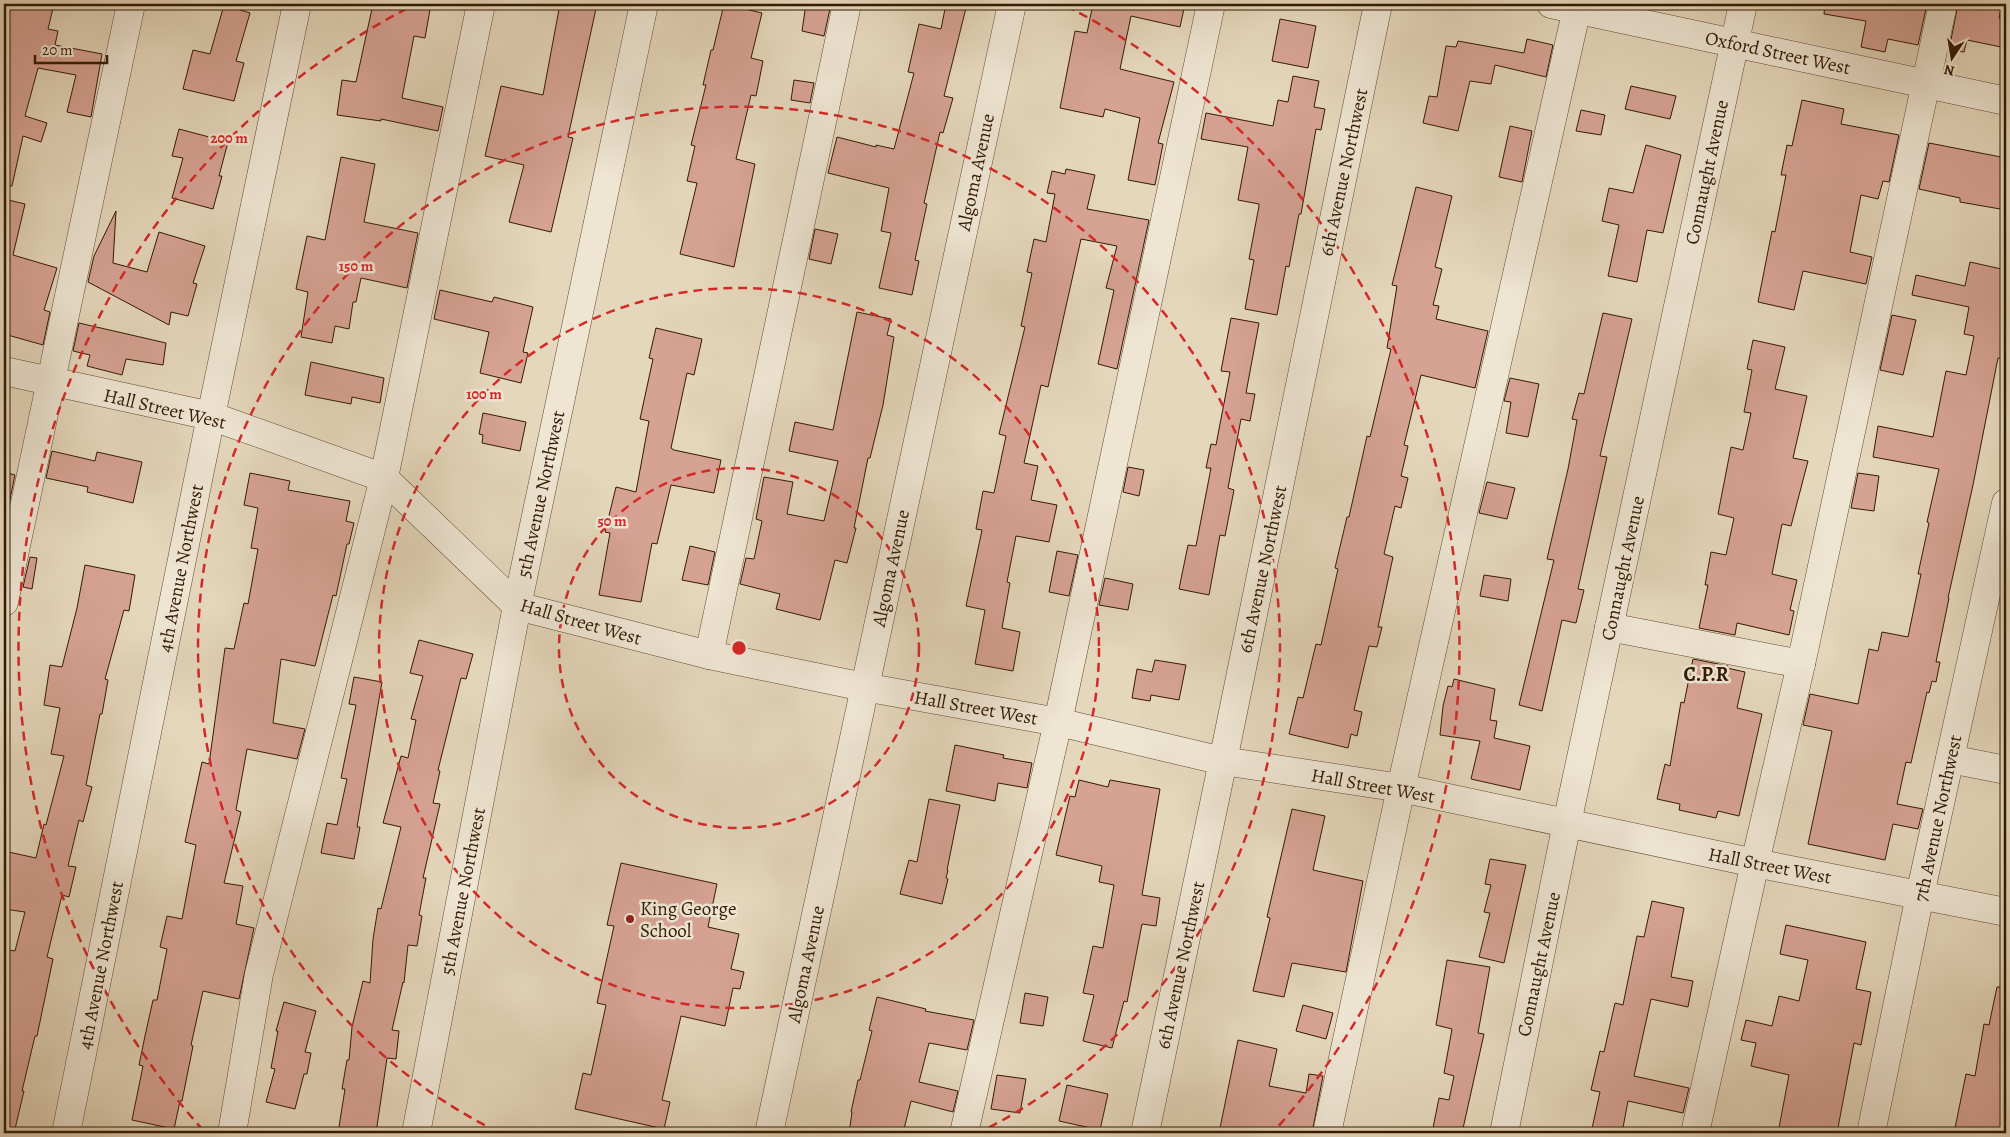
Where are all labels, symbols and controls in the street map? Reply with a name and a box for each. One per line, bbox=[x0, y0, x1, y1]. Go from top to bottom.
street label: Oxford Street West bbox=[1703, 25, 1853, 81]
scale bar bbox=[35, 32, 108, 64]
north arrow bbox=[1928, 32, 1978, 82]
text: 20 m bbox=[42, 40, 73, 60]
text: N bbox=[1942, 60, 1956, 81]
street label: 6th Avenue Northwest bbox=[1313, 86, 1374, 258]
street label: Connaught Avenue bbox=[1679, 98, 1735, 247]
street label: Algoma Avenue bbox=[951, 111, 1001, 234]
text: 200 m bbox=[210, 128, 248, 148]
text: 150 m bbox=[339, 256, 374, 276]
street label: Hall Street West bbox=[101, 382, 229, 436]
text: 100 m bbox=[466, 384, 502, 404]
street label: 5th Avenue Northwest bbox=[511, 408, 571, 580]
street label: 4th Avenue Northwest bbox=[152, 482, 210, 654]
street label: 6th Avenue Northwest bbox=[1232, 483, 1293, 655]
street label: Connaught Avenue bbox=[1595, 494, 1651, 643]
street label: Algoma Avenue bbox=[866, 507, 916, 630]
text: 50 m bbox=[597, 511, 627, 531]
street label: Hall Street West bbox=[517, 592, 644, 652]
centre of rings bbox=[730, 639, 748, 657]
district label: C.P.R bbox=[1683, 661, 1729, 688]
street label: Hall Street West bbox=[912, 684, 1040, 732]
street label: 7th Avenue Northwest bbox=[1908, 732, 1968, 904]
street label: Hall Street West bbox=[1309, 762, 1437, 810]
street label: 5th Avenue Northwest bbox=[434, 805, 492, 977]
street label: Hall Street West bbox=[1706, 841, 1834, 891]
street label: 4th Avenue Northwest bbox=[72, 879, 130, 1051]
street label: 6th Avenue Northwest bbox=[1150, 879, 1211, 1051]
street label: Connaught Avenue bbox=[1511, 890, 1567, 1039]
place label: King George School bbox=[640, 896, 737, 944]
street label: Algoma Avenue bbox=[781, 903, 831, 1026]
marker: King George School bbox=[624, 913, 636, 925]

